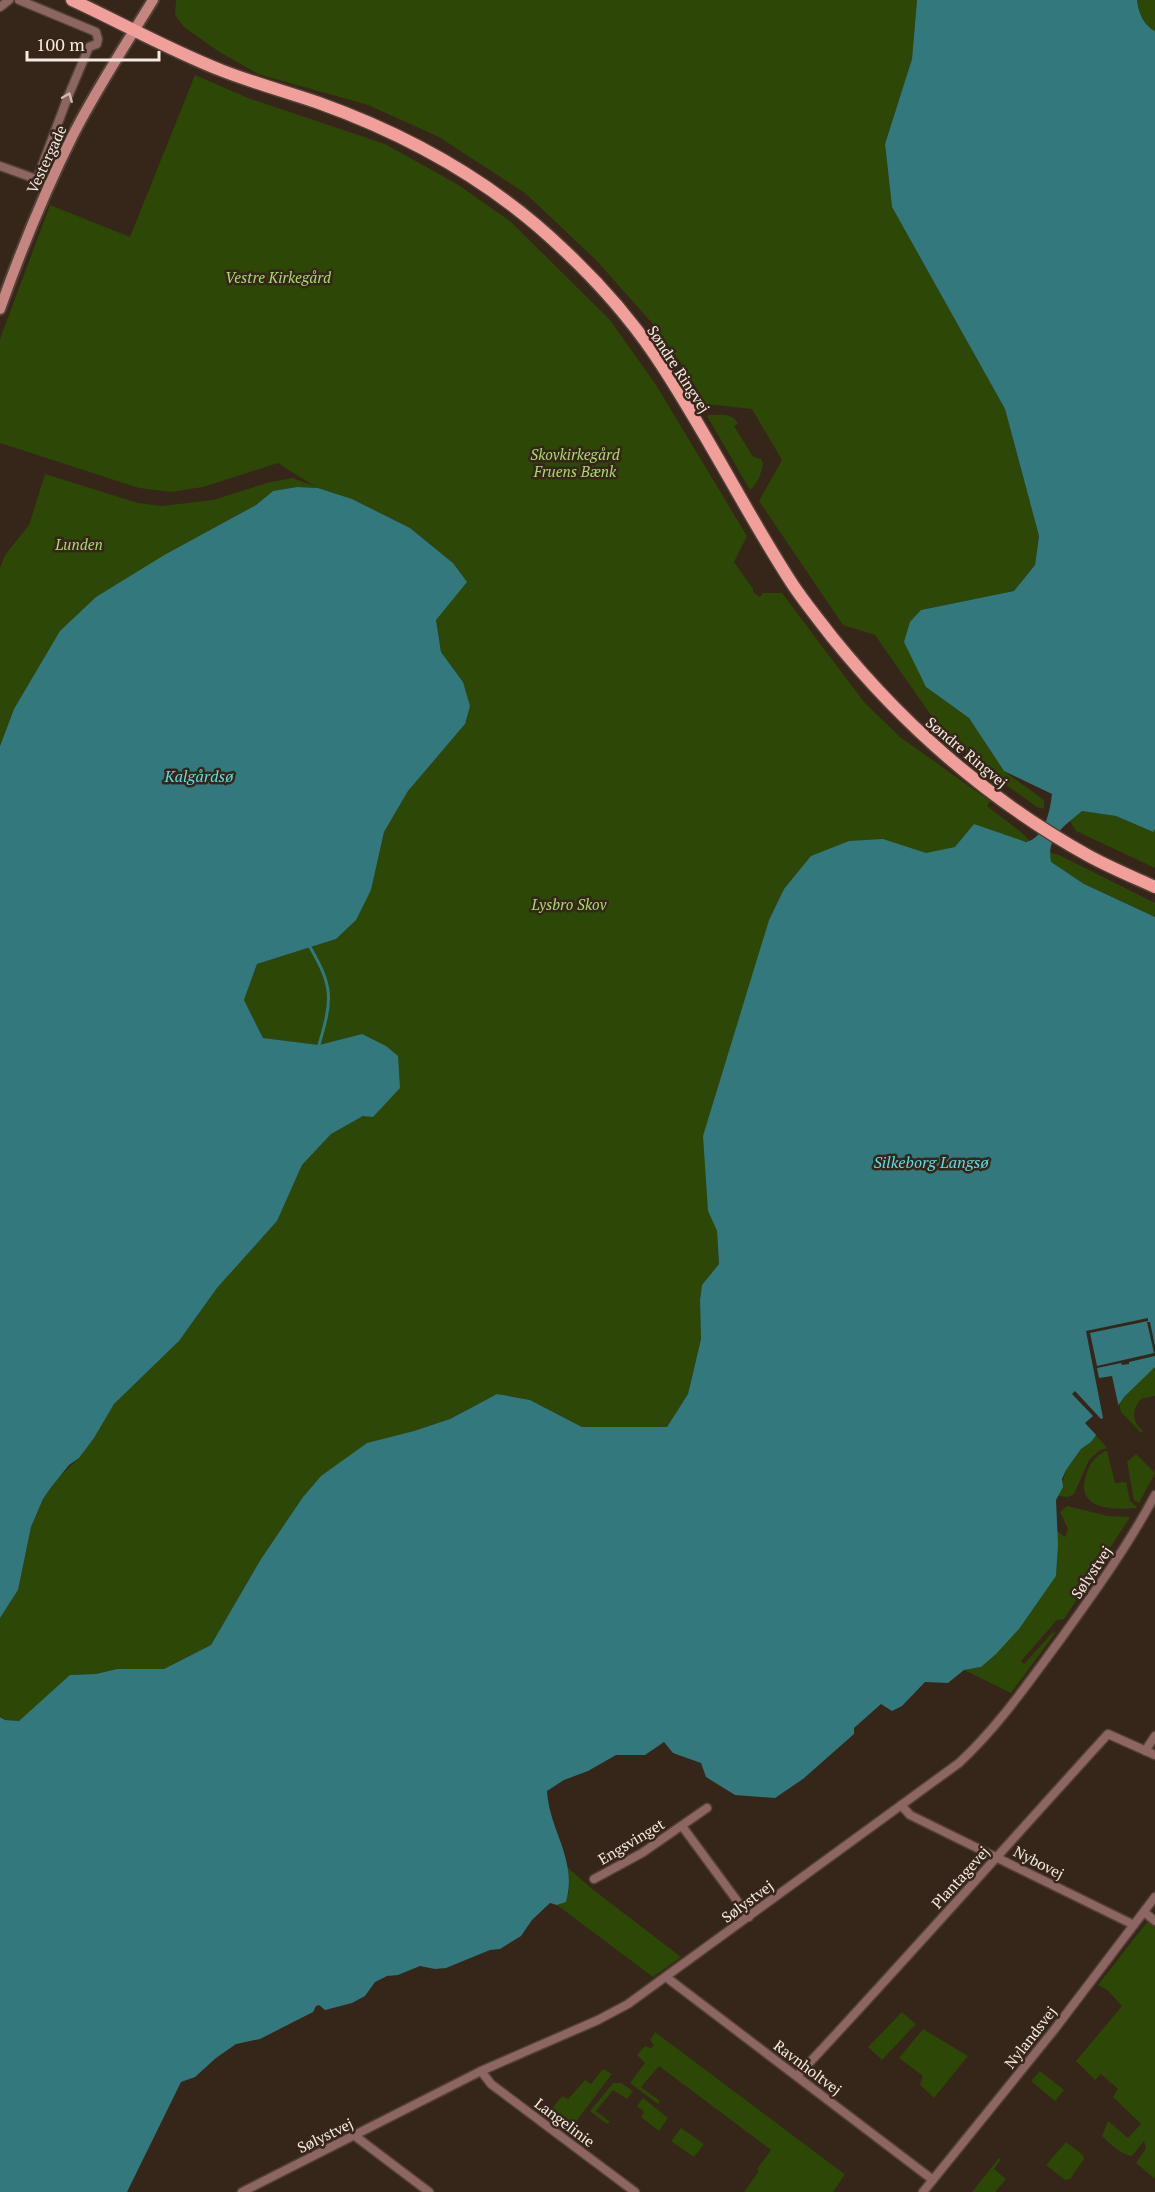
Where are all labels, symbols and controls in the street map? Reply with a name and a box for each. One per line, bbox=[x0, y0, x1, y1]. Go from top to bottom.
scale bar bbox=[27, 24, 159, 62]
text: 100 m bbox=[36, 32, 85, 56]
one-way arrow bbox=[61, 92, 73, 103]
street label: Vestergade bbox=[21, 122, 71, 196]
park label: Vestre Kirkegård bbox=[225, 267, 332, 287]
street label: Søndre Ringvej bbox=[643, 321, 715, 417]
park label: Skovkirkegård Fruens Bænk bbox=[530, 444, 621, 481]
park label: Lunden bbox=[54, 534, 103, 554]
street label: Søndre Ringvej bbox=[922, 712, 1012, 792]
water label: Kalgårdsø bbox=[164, 765, 234, 787]
park label: Lysbro Skov bbox=[531, 894, 607, 914]
water label: Silkeborg Langsø bbox=[873, 1151, 989, 1173]
street label: Sølystvej bbox=[1066, 1542, 1116, 1602]
street label: Engsvinget bbox=[594, 1813, 668, 1869]
street label: Nybovej bbox=[1010, 1841, 1068, 1883]
street label: Plantagevej bbox=[927, 1842, 993, 1912]
street label: Sølystvej bbox=[717, 1875, 777, 1927]
street label: Nylandsvej bbox=[999, 2002, 1061, 2072]
street label: Ravnholtvej bbox=[770, 2035, 846, 2099]
street label: Langelinie bbox=[531, 2093, 599, 2151]
street label: Sølystvej bbox=[294, 2113, 356, 2157]

